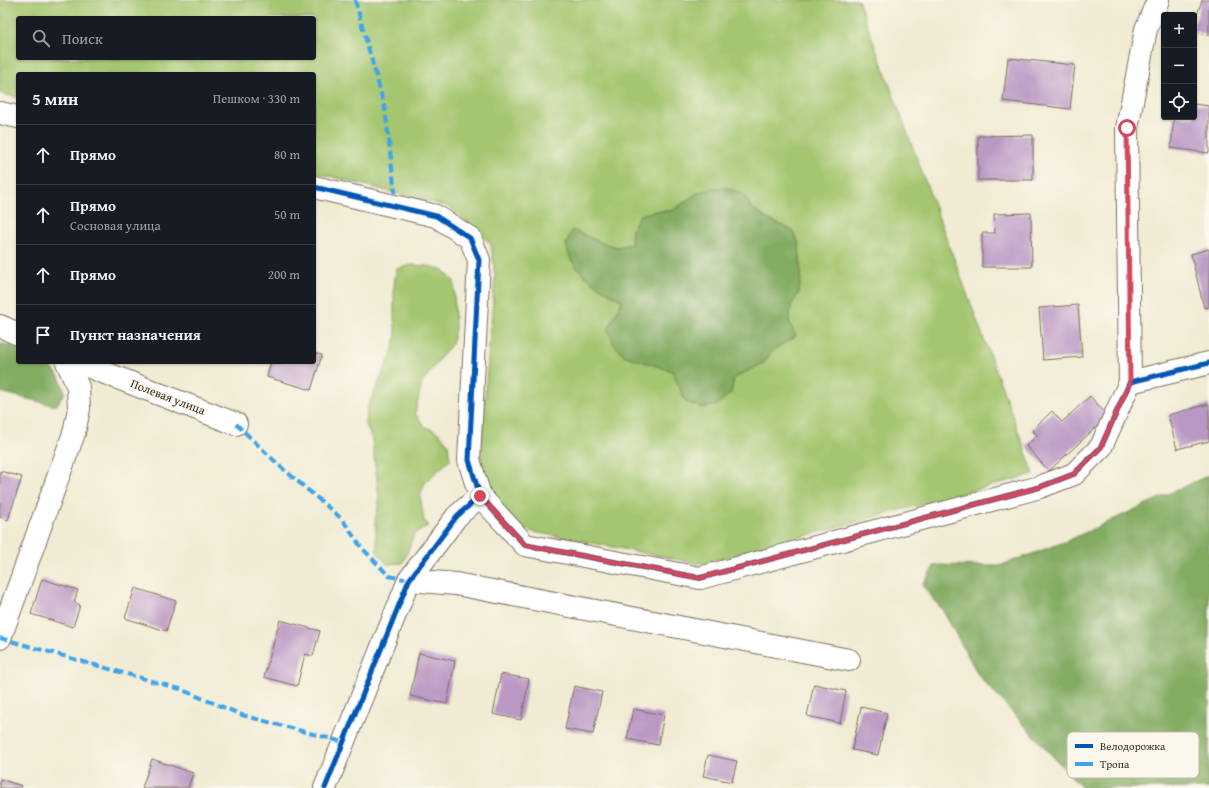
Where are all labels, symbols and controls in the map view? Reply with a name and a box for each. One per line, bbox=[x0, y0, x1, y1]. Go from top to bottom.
map controls bbox=[1161, 12, 1197, 120]
button: + bbox=[1161, 12, 1197, 48]
search box bbox=[16, 16, 316, 60]
icon: search bbox=[30, 27, 52, 49]
text: Поиск bbox=[62, 28, 103, 49]
button: − bbox=[1161, 48, 1197, 84]
button: locate bbox=[1161, 84, 1197, 120]
text: 5 мин bbox=[32, 86, 78, 111]
text: Пешком · 330 m bbox=[213, 89, 300, 108]
route start bbox=[1118, 119, 1136, 137]
icon: ahead bbox=[32, 144, 54, 166]
text: Прямо bbox=[70, 144, 116, 165]
text: 80 m bbox=[274, 145, 300, 164]
text: Прямо bbox=[70, 195, 116, 216]
icon: ahead bbox=[32, 204, 54, 226]
text: 50 m bbox=[274, 205, 300, 224]
text: Сосновая улица bbox=[70, 216, 161, 235]
icon: ahead bbox=[32, 264, 54, 286]
text: Прямо bbox=[70, 264, 116, 285]
text: 200 m bbox=[268, 265, 300, 284]
icon: arrive bbox=[32, 324, 54, 346]
text: Пункт назначения bbox=[70, 324, 201, 345]
street label: Полевая улица bbox=[128, 374, 208, 419]
route end bbox=[471, 487, 489, 505]
legend bbox=[1067, 732, 1199, 778]
text: Велодорожка bbox=[1100, 738, 1166, 754]
text: Тропа bbox=[1100, 756, 1130, 772]

